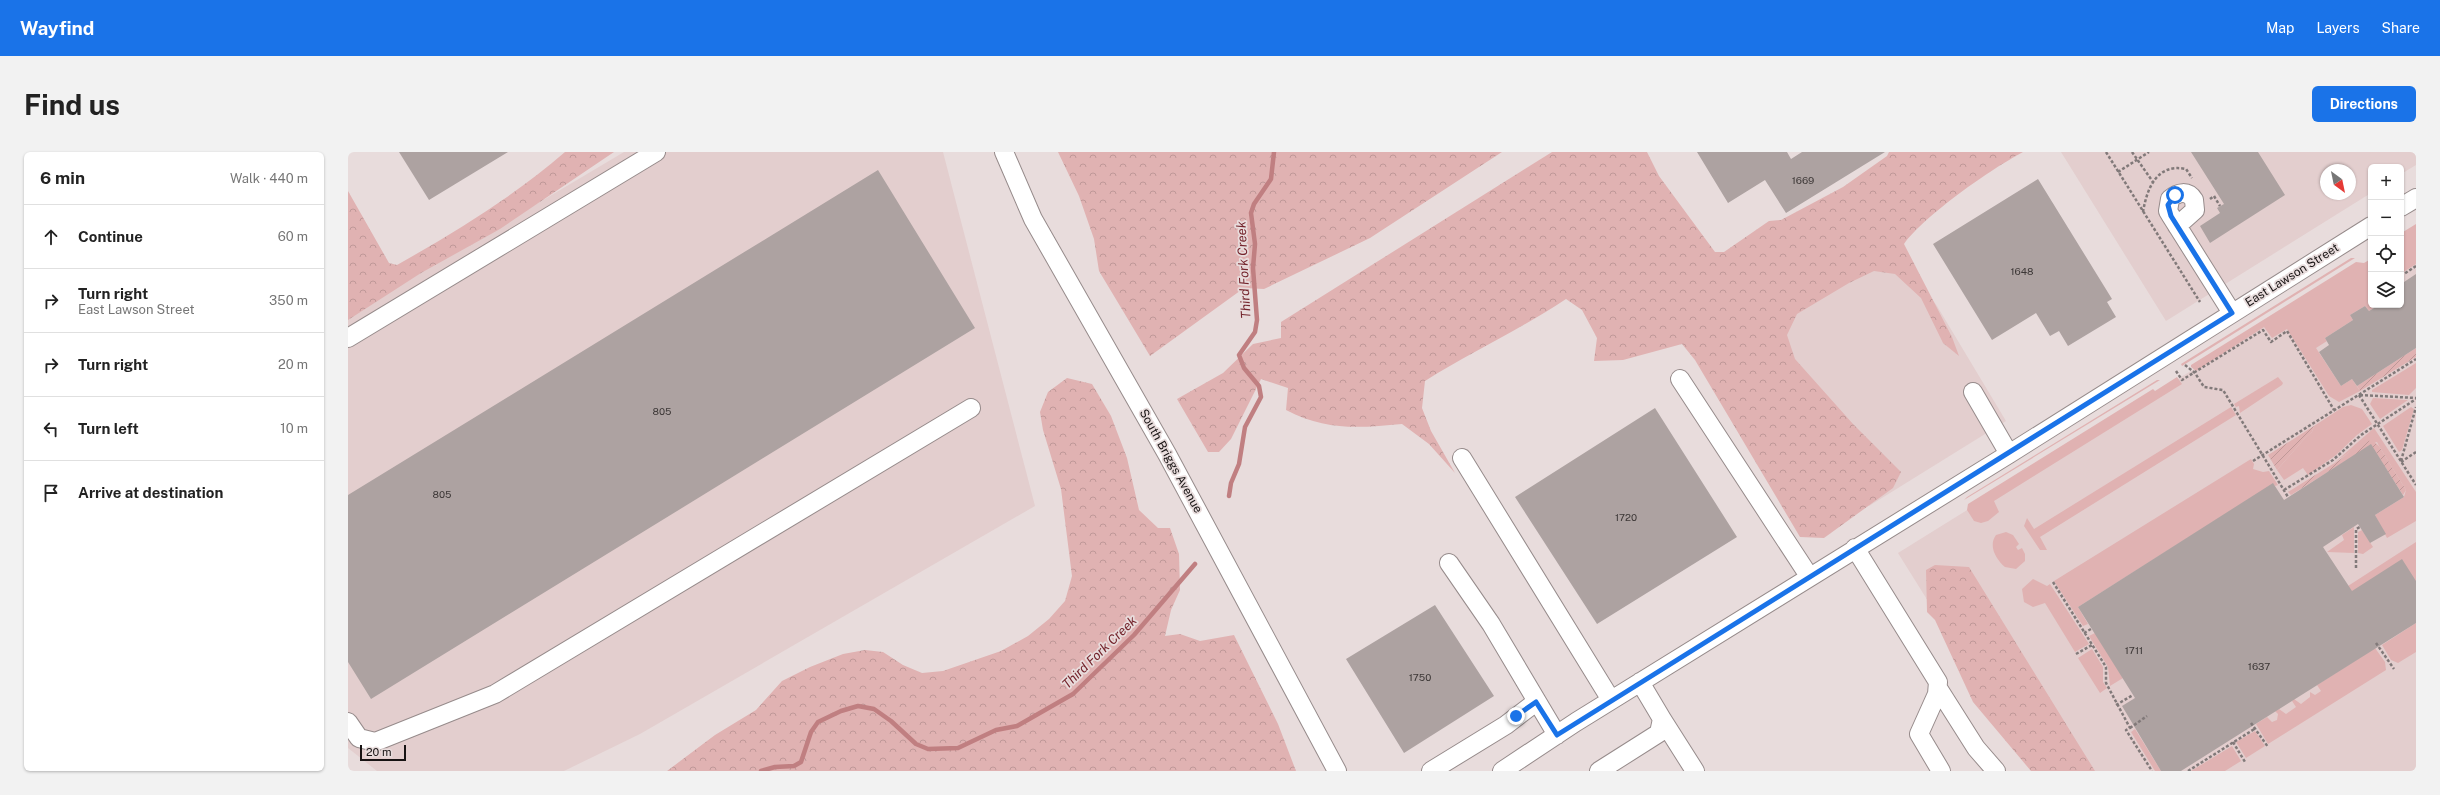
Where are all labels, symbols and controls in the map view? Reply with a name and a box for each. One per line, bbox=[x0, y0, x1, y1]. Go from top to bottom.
text: Wayfind bbox=[20, 17, 94, 39]
text: Map bbox=[2266, 20, 2294, 36]
text: Layers bbox=[2316, 20, 2360, 36]
text: Share bbox=[2382, 20, 2420, 36]
button: Directions bbox=[2312, 86, 2416, 122]
text: Find us bbox=[24, 88, 120, 121]
north arrow bbox=[2320, 164, 2356, 200]
map controls bbox=[2368, 164, 2404, 308]
button: + bbox=[2368, 164, 2404, 200]
text: 6 min bbox=[40, 168, 85, 188]
text: Walk · 440 m bbox=[230, 171, 308, 186]
house number: 1669 bbox=[1792, 174, 1814, 186]
route start bbox=[2166, 186, 2184, 204]
button: − bbox=[2368, 200, 2404, 236]
water label: Third Fork Creek bbox=[1233, 221, 1254, 319]
icon: ahead bbox=[40, 226, 62, 248]
text: Continue bbox=[78, 228, 143, 245]
text: 60 m bbox=[278, 229, 308, 244]
button: locate bbox=[2368, 236, 2404, 272]
street label: East Lawson Street bbox=[2243, 240, 2342, 309]
house number: 1648 bbox=[2010, 265, 2034, 277]
button: layers bbox=[2368, 272, 2404, 308]
text: Turn right bbox=[78, 285, 148, 302]
icon: right bbox=[40, 290, 62, 312]
text: 350 m bbox=[269, 293, 308, 308]
text: East Lawson Street bbox=[78, 302, 195, 317]
icon: right bbox=[40, 354, 62, 376]
text: Turn right bbox=[78, 356, 148, 373]
text: 20 m bbox=[278, 357, 308, 372]
house number: 805 bbox=[653, 405, 671, 417]
street label: South Briggs Avenue bbox=[1137, 407, 1206, 516]
icon: left bbox=[40, 418, 62, 440]
text: Turn left bbox=[78, 420, 139, 437]
text: 10 m bbox=[280, 421, 308, 436]
icon: arrive bbox=[40, 482, 62, 504]
text: Arrive at destination bbox=[78, 484, 223, 501]
house number: 805 bbox=[433, 488, 451, 500]
house number: 1720 bbox=[1615, 511, 1637, 523]
water label: Third Fork Creek bbox=[1059, 613, 1140, 692]
house number: 1711 bbox=[2125, 644, 2143, 656]
house number: 1637 bbox=[2248, 660, 2270, 672]
house number: 1750 bbox=[1409, 671, 1431, 683]
route end bbox=[1507, 707, 1525, 725]
scale bar bbox=[360, 743, 406, 762]
text: 20 m bbox=[366, 746, 391, 758]

